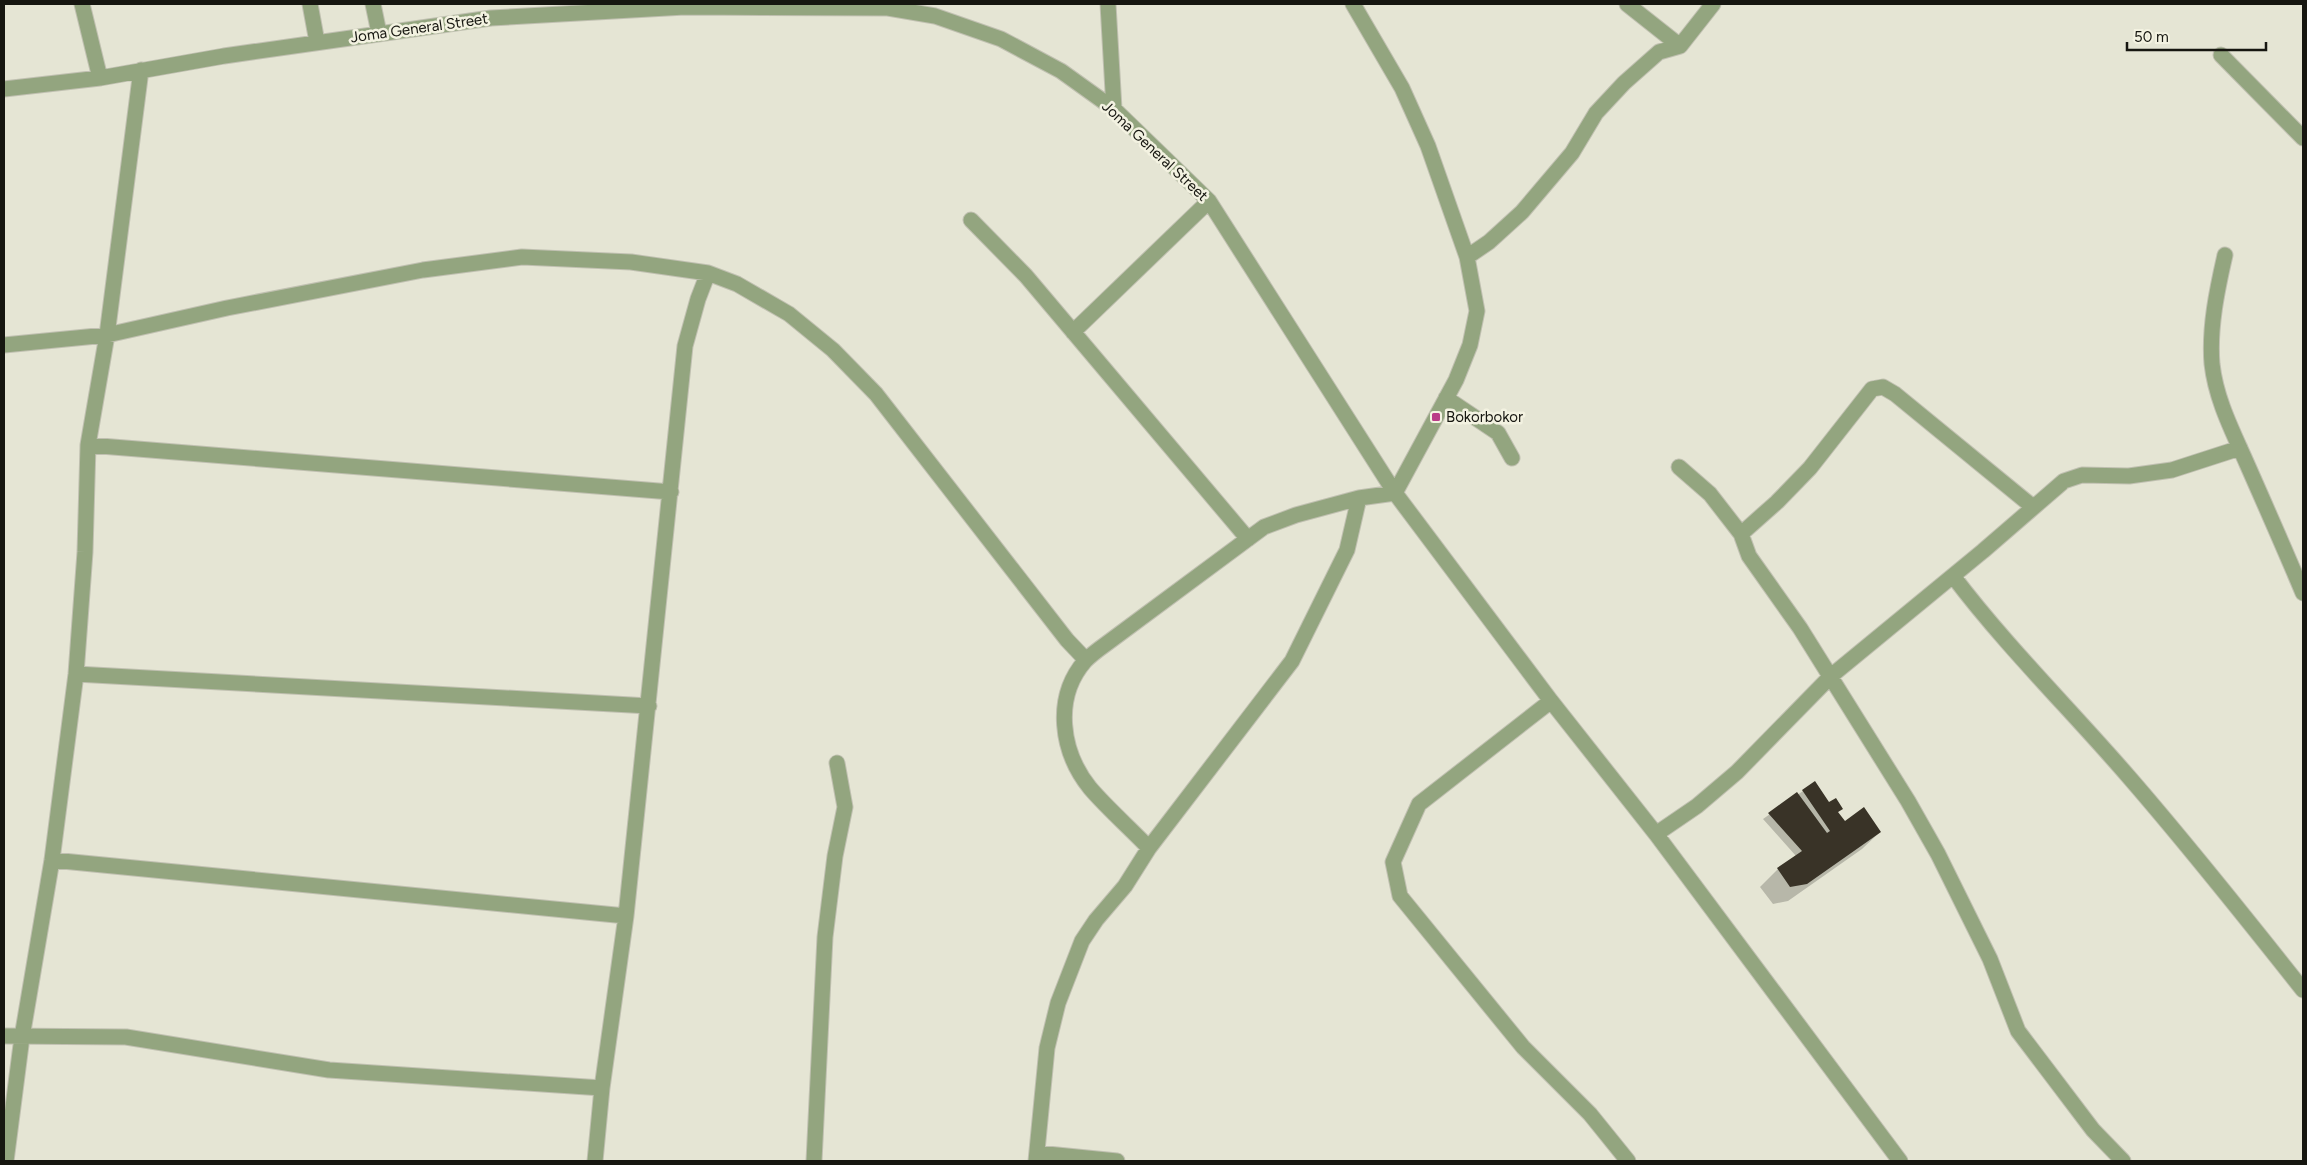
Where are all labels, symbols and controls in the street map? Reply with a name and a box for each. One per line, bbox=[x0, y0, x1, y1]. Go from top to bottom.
street label: Joma General Street bbox=[349, 9, 489, 47]
scale bar bbox=[2127, 20, 2266, 52]
text: 50 m bbox=[2134, 28, 2169, 46]
street label: Joma General Street bbox=[1098, 97, 1212, 205]
place label: Bokorbokor bbox=[1446, 408, 1523, 426]
marker: Bokorbokor bbox=[1430, 411, 1442, 423]

